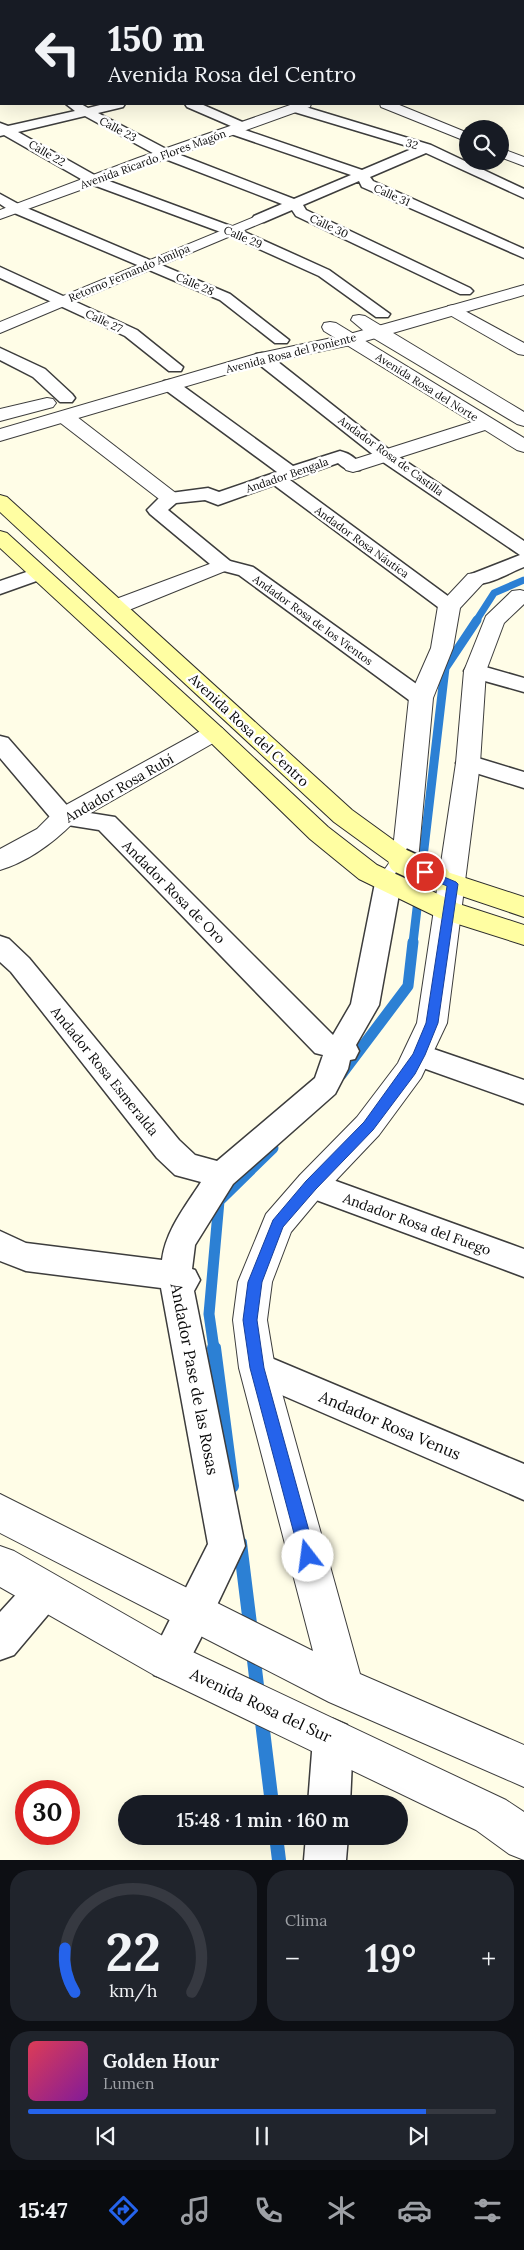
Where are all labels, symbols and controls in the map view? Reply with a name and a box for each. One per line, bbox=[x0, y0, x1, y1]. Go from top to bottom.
text: 150 m bbox=[108, 16, 205, 61]
icon: left bbox=[25, 20, 90, 85]
text: Avenida Rosa del Centro bbox=[108, 60, 356, 88]
street label: Calle 23 bbox=[97, 113, 139, 145]
map controls bbox=[459, 120, 509, 170]
button: search bbox=[459, 120, 509, 170]
street label: Avenida Ricardo Flores Magón bbox=[77, 126, 228, 192]
street label: 32 bbox=[404, 136, 420, 152]
street label: Calle 22 bbox=[26, 137, 68, 169]
street label: Calle 31 bbox=[372, 181, 412, 209]
street label: Calle 30 bbox=[307, 211, 351, 241]
street label: Calle 29 bbox=[222, 223, 264, 251]
street label: Retorno Fernando Amilpa bbox=[66, 241, 192, 305]
street label: Calle 28 bbox=[174, 270, 216, 298]
street label: Calle 27 bbox=[83, 306, 125, 336]
street label: Avenida Rosa del Poniente bbox=[223, 330, 358, 376]
street label: Avenida Rosa del Norte bbox=[372, 349, 481, 424]
street label: Andador Rosa de Castilla bbox=[335, 413, 446, 499]
street label: Andador Bengala bbox=[243, 454, 330, 496]
street label: Andador Rosa Náutica bbox=[311, 503, 412, 581]
street label: Andador Rosa de los Vientos bbox=[250, 571, 376, 668]
street label: Avenida Rosa del Centro bbox=[184, 669, 313, 790]
street label: Andador Rosa Rubí bbox=[61, 750, 177, 827]
street label: Andador Rosa de Oro bbox=[118, 836, 229, 947]
pin bbox=[404, 851, 446, 893]
icon: arrive bbox=[411, 858, 439, 886]
street label: Andador Rosa Esmeralda bbox=[47, 1002, 163, 1139]
street label: Andador Rosa del Fuego bbox=[340, 1188, 493, 1259]
street label: Andador Pase de las Rosas bbox=[166, 1281, 223, 1477]
street label: Andador Rosa Venus bbox=[315, 1386, 464, 1464]
position arrow bbox=[281, 1529, 333, 1581]
street label: Avenida Rosa del Sur bbox=[186, 1663, 335, 1747]
speed limit sign: 30 bbox=[15, 1780, 80, 1845]
text: 15:48 · 1 min · 160 m bbox=[177, 1808, 349, 1832]
text: Clima bbox=[285, 1910, 328, 1930]
text: 22 bbox=[106, 1919, 161, 1985]
text: 19° bbox=[365, 1934, 416, 1982]
text: − bbox=[285, 1941, 300, 1977]
text: + bbox=[481, 1941, 496, 1977]
text: km/h bbox=[109, 1979, 158, 2002]
text: Golden Hour bbox=[103, 2049, 219, 2073]
text: Lumen bbox=[103, 2073, 155, 2093]
icon: previous bbox=[92, 2122, 120, 2150]
icon: pause bbox=[248, 2122, 276, 2150]
icon: next bbox=[404, 2122, 432, 2150]
icon: directions bbox=[106, 2193, 141, 2228]
icon: music bbox=[178, 2193, 213, 2228]
icon: phone bbox=[251, 2193, 286, 2228]
icon: climate bbox=[324, 2193, 359, 2228]
icon: car bbox=[397, 2193, 432, 2228]
icon: filters bbox=[470, 2193, 505, 2228]
text: 15:47 bbox=[19, 2196, 68, 2224]

